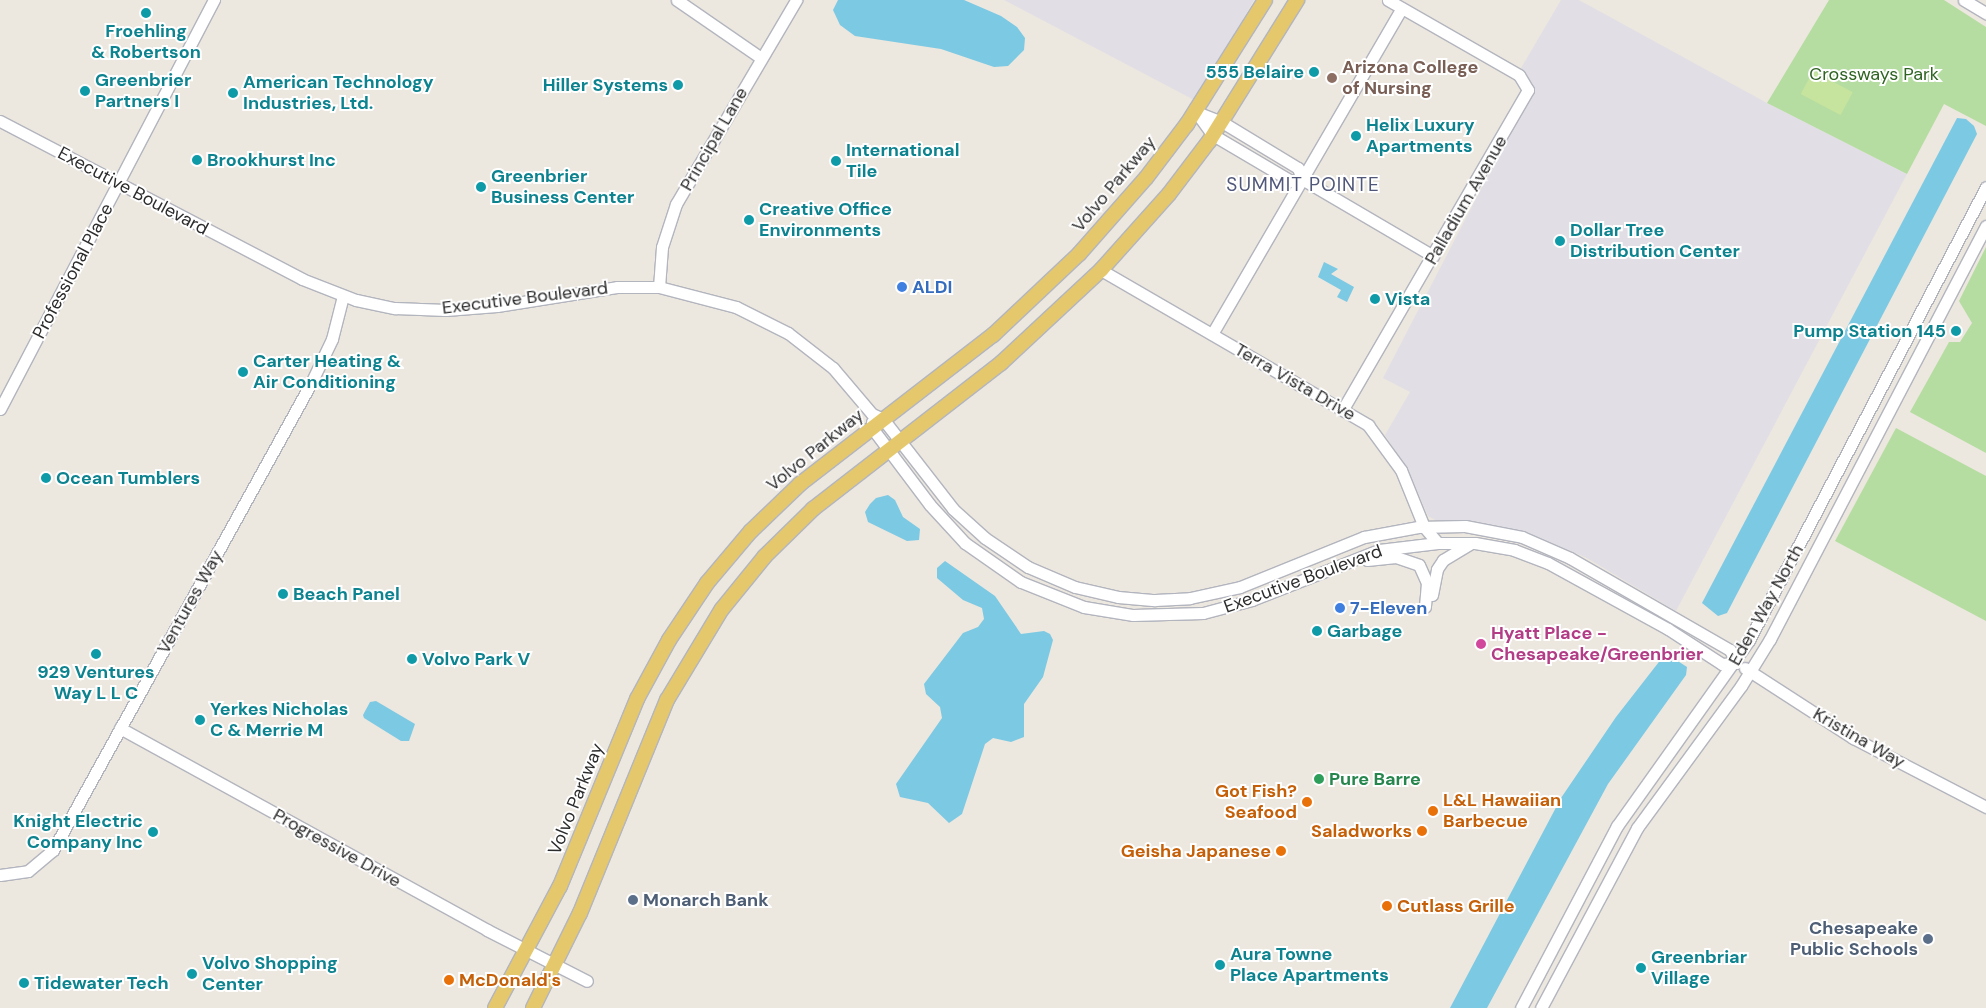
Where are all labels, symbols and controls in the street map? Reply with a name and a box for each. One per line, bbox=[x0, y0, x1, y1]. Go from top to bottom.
marker: Froehling & Robertson bbox=[140, 7, 152, 19]
place label: Froehling & Robertson bbox=[91, 21, 201, 64]
place label: Arizona College of Nursing bbox=[1342, 57, 1478, 100]
place label: 555 Belaire bbox=[1206, 61, 1304, 83]
park label: Crossways Park bbox=[1809, 63, 1939, 85]
marker: 555 Belaire bbox=[1308, 66, 1320, 78]
place label: Greenbrier Partners I bbox=[95, 70, 191, 112]
place label: American Technology Industries, Ltd. bbox=[243, 72, 434, 115]
marker: Arizona College of Nursing bbox=[1326, 72, 1338, 84]
place label: Hiller Systems bbox=[543, 74, 668, 96]
marker: Hiller Systems bbox=[672, 79, 684, 91]
street label: Principal Lane bbox=[676, 83, 752, 195]
marker: Greenbrier Partners I bbox=[79, 85, 91, 97]
marker: American Technology Industries, Ltd. bbox=[227, 87, 239, 99]
place label: Helix Luxury Apartments bbox=[1366, 115, 1475, 158]
marker: Helix Luxury Apartments bbox=[1350, 130, 1362, 142]
street label: Volvo Parkway bbox=[1068, 132, 1160, 236]
street label: Palladium Avenue bbox=[1420, 132, 1512, 268]
place label: International Tile bbox=[846, 140, 959, 182]
street label: Executive Boulevard bbox=[54, 142, 212, 240]
place label: Brookhurst Inc bbox=[207, 149, 336, 171]
marker: Brookhurst Inc bbox=[191, 154, 203, 166]
marker: International Tile bbox=[830, 155, 842, 167]
place label: Greenbrier Business Center bbox=[491, 166, 634, 208]
district label: SUMMIT POINTE bbox=[1225, 174, 1381, 196]
marker: Greenbrier Business Center bbox=[475, 181, 487, 193]
place label: Creative Office Environments bbox=[759, 199, 892, 242]
street label: Professional Place bbox=[28, 200, 118, 342]
marker: Creative Office Environments bbox=[743, 214, 755, 226]
place label: Dollar Tree Distribution Center bbox=[1570, 220, 1740, 262]
marker: Dollar Tree Distribution Center bbox=[1554, 235, 1566, 247]
place label: ALDI bbox=[912, 276, 952, 298]
street label: Executive Boulevard bbox=[441, 277, 609, 319]
marker: ALDI bbox=[896, 281, 908, 293]
place label: Vista bbox=[1385, 288, 1430, 310]
marker: Vista bbox=[1369, 293, 1381, 305]
place label: Pump Station 145 bbox=[1793, 320, 1946, 342]
marker: Pump Station 145 bbox=[1950, 325, 1962, 337]
street label: Terra Vista Drive bbox=[1231, 339, 1359, 425]
place label: Carter Heating & Air Conditioning bbox=[253, 351, 401, 394]
marker: Carter Heating & Air Conditioning bbox=[237, 366, 249, 378]
street label: Volvo Parkway bbox=[762, 404, 868, 496]
place label: Ocean Tumblers bbox=[56, 467, 200, 489]
marker: Ocean Tumblers bbox=[40, 472, 52, 484]
street label: Executive Boulevard bbox=[1221, 540, 1385, 618]
street label: Eden Way North bbox=[1724, 541, 1808, 669]
street label: Ventures Way bbox=[153, 546, 227, 658]
place label: Beach Panel bbox=[293, 583, 400, 605]
marker: Beach Panel bbox=[277, 588, 289, 600]
place label: 7-Eleven bbox=[1350, 597, 1427, 619]
marker: 7-Eleven bbox=[1334, 602, 1346, 614]
place label: Garbage bbox=[1327, 620, 1402, 642]
place label: Hyatt Place - Chesapeake/Greenbrier bbox=[1491, 623, 1703, 666]
marker: Garbage bbox=[1311, 625, 1323, 637]
marker: Hyatt Place - Chesapeake/Greenbrier bbox=[1475, 638, 1487, 650]
marker: 929 Ventures Way L L C bbox=[90, 648, 102, 660]
place label: Volvo Park V bbox=[422, 648, 530, 670]
marker: Volvo Park V bbox=[406, 653, 418, 665]
place label: 929 Ventures Way L L C bbox=[37, 662, 155, 704]
place label: Yerkes Nicholas C & Merrie M bbox=[210, 699, 348, 742]
street label: Kristina Way bbox=[1809, 703, 1909, 773]
marker: Yerkes Nicholas C & Merrie M bbox=[194, 714, 206, 726]
street label: Volvo Parkway bbox=[544, 740, 608, 858]
place label: Pure Barre bbox=[1329, 768, 1421, 790]
marker: Pure Barre bbox=[1313, 773, 1325, 785]
place label: Got Fish? Seafood bbox=[1215, 781, 1297, 824]
place label: L&L Hawaiian Barbecue bbox=[1443, 790, 1561, 832]
marker: Got Fish? Seafood bbox=[1301, 796, 1313, 808]
street label: Progressive Drive bbox=[269, 804, 405, 892]
marker: L&L Hawaiian Barbecue bbox=[1427, 805, 1439, 817]
place label: Knight Electric Company Inc bbox=[13, 811, 143, 854]
place label: Saladworks bbox=[1311, 820, 1412, 842]
marker: Saladworks bbox=[1416, 825, 1428, 837]
marker: Knight Electric Company Inc bbox=[147, 826, 159, 838]
place label: Geisha Japanese bbox=[1121, 840, 1271, 862]
marker: Geisha Japanese bbox=[1275, 845, 1287, 857]
place label: Monarch Bank bbox=[643, 889, 769, 911]
marker: Monarch Bank bbox=[627, 894, 639, 906]
place label: Cutlass Grille bbox=[1397, 895, 1515, 917]
marker: Cutlass Grille bbox=[1381, 900, 1393, 912]
place label: Chesapeake Public Schools bbox=[1790, 918, 1918, 961]
marker: Chesapeake Public Schools bbox=[1922, 933, 1934, 945]
place label: Aura Towne Place Apartments bbox=[1230, 944, 1389, 986]
place label: Greenbriar Village bbox=[1651, 947, 1747, 990]
place label: Volvo Shopping Center bbox=[202, 953, 338, 996]
marker: Aura Towne Place Apartments bbox=[1214, 959, 1226, 971]
marker: Greenbriar Village bbox=[1635, 962, 1647, 974]
marker: Volvo Shopping Center bbox=[186, 968, 198, 980]
place label: McDonald's bbox=[459, 969, 561, 991]
place label: Tidewater Tech bbox=[34, 972, 169, 994]
marker: McDonald's bbox=[443, 974, 455, 986]
marker: Tidewater Tech bbox=[18, 977, 30, 989]

